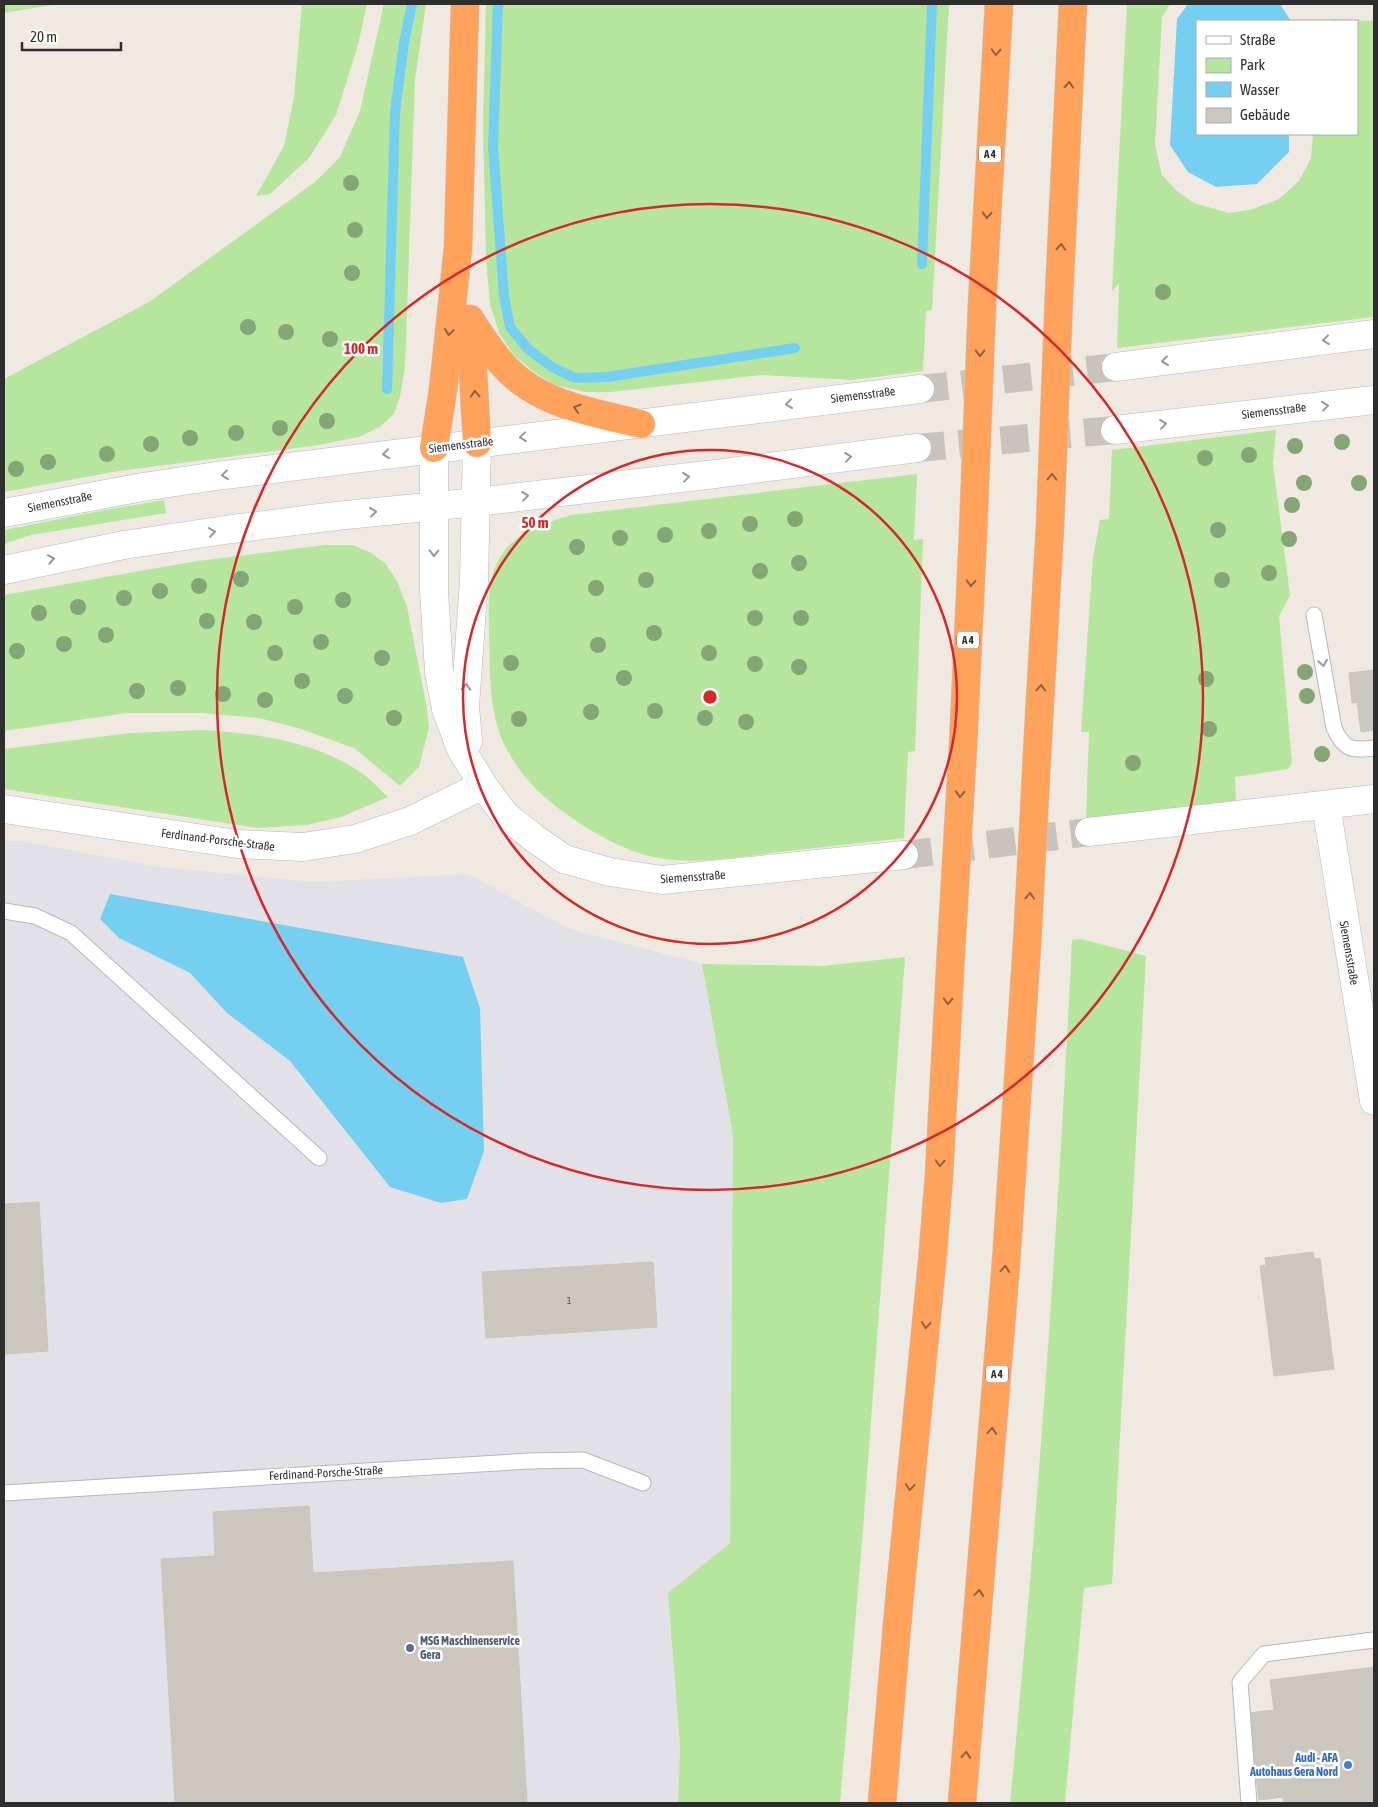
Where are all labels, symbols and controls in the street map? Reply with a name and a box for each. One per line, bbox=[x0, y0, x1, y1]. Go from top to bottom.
scale bar bbox=[22, 20, 121, 52]
legend bbox=[1196, 20, 1358, 135]
text: 20 m bbox=[30, 28, 57, 45]
text: Straße bbox=[1240, 31, 1276, 48]
one-way arrow bbox=[991, 49, 1002, 57]
text: Park bbox=[1240, 56, 1265, 73]
one-way arrow bbox=[1064, 81, 1075, 89]
text: Wasser bbox=[1240, 81, 1280, 98]
text: Gebäude bbox=[1240, 106, 1290, 123]
road number: A 4 bbox=[979, 146, 1001, 162]
one-way arrow bbox=[981, 211, 992, 219]
one-way arrow bbox=[1056, 243, 1067, 251]
one-way arrow bbox=[444, 328, 455, 336]
one-way arrow bbox=[1322, 334, 1330, 345]
text: 100 m bbox=[344, 340, 378, 357]
one-way arrow bbox=[975, 350, 985, 357]
one-way arrow bbox=[1160, 355, 1169, 365]
street label: Siemensstraße bbox=[830, 384, 896, 406]
one-way arrow bbox=[469, 390, 480, 398]
one-way arrow bbox=[785, 398, 793, 409]
street label: Siemensstraße bbox=[1241, 400, 1307, 422]
one-way arrow bbox=[1321, 401, 1329, 412]
one-way arrow bbox=[573, 403, 581, 413]
one-way arrow bbox=[1159, 419, 1167, 430]
one-way arrow bbox=[519, 431, 527, 442]
street label: Siemensstraße bbox=[428, 434, 494, 456]
one-way arrow bbox=[382, 448, 390, 459]
one-way arrow bbox=[844, 452, 852, 463]
one-way arrow bbox=[221, 469, 229, 479]
one-way arrow bbox=[683, 472, 691, 483]
one-way arrow bbox=[1046, 473, 1057, 481]
street label: Siemensstraße bbox=[27, 489, 93, 515]
one-way arrow bbox=[521, 491, 529, 502]
one-way arrow bbox=[369, 507, 377, 518]
text: 50 m bbox=[522, 514, 549, 531]
one-way arrow bbox=[207, 528, 216, 538]
one-way arrow bbox=[429, 550, 440, 558]
one-way arrow bbox=[47, 555, 56, 565]
one-way arrow bbox=[965, 579, 976, 587]
road number: A 4 bbox=[957, 632, 979, 648]
one-way arrow bbox=[1317, 659, 1327, 667]
one-way arrow bbox=[460, 682, 471, 690]
one-way arrow bbox=[1035, 684, 1046, 692]
centre of rings bbox=[701, 688, 719, 706]
one-way arrow bbox=[954, 791, 965, 799]
street label: Ferdinand-Porsche-Straße bbox=[160, 826, 276, 854]
street label: Siemensstraße bbox=[660, 868, 726, 886]
one-way arrow bbox=[1024, 892, 1035, 900]
street label: Siemensstraße bbox=[1336, 920, 1362, 986]
one-way arrow bbox=[943, 997, 954, 1005]
one-way arrow bbox=[934, 1159, 945, 1167]
one-way arrow bbox=[1000, 1264, 1011, 1272]
house number: 1 bbox=[567, 1295, 572, 1306]
one-way arrow bbox=[921, 1321, 932, 1329]
road number: A 4 bbox=[986, 1366, 1008, 1382]
one-way arrow bbox=[987, 1426, 998, 1434]
street label: Ferdinand-Porsche-Straße bbox=[269, 1463, 383, 1483]
one-way arrow bbox=[905, 1483, 916, 1491]
one-way arrow bbox=[973, 1588, 984, 1596]
place label: MSG Maschinenservice Gera bbox=[420, 1634, 520, 1662]
marker: MSG Maschinenservice Gera bbox=[404, 1642, 416, 1654]
one-way arrow bbox=[960, 1750, 971, 1758]
place label: Audi - AFA Autohaus Gera Nord bbox=[1249, 1751, 1338, 1779]
marker: Audi - AFA Autohaus Gera Nord bbox=[1342, 1759, 1354, 1771]

